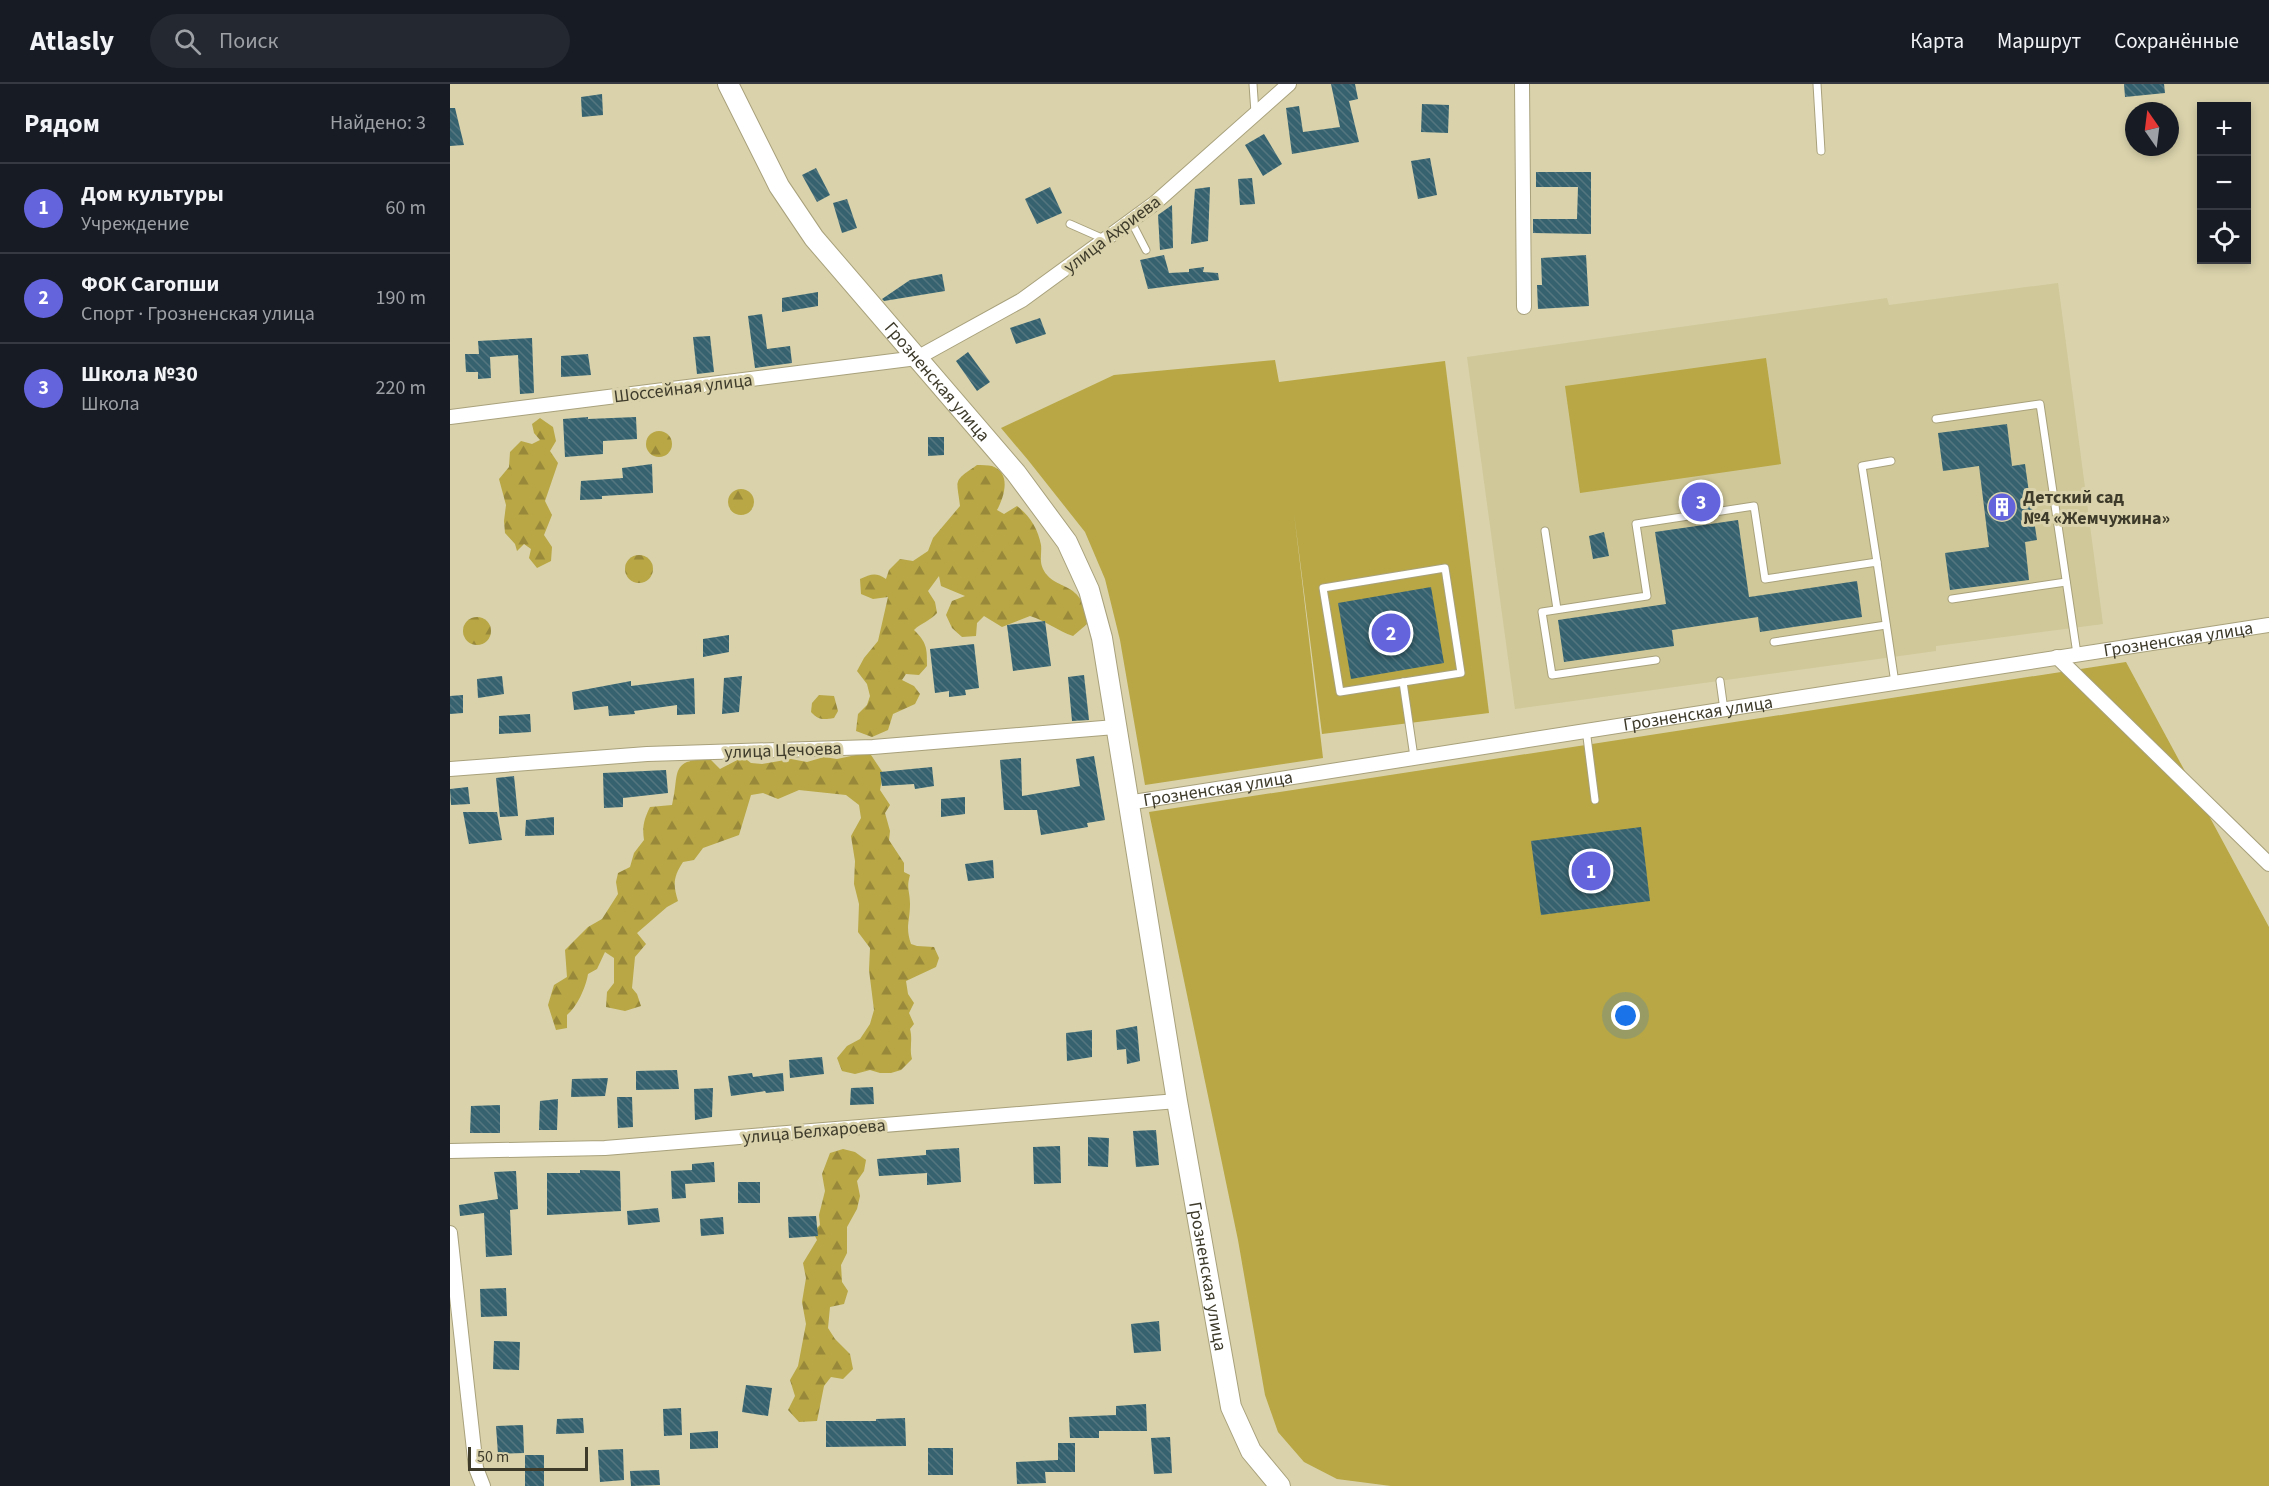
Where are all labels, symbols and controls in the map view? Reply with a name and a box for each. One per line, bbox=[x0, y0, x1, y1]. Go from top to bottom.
search box bbox=[150, 14, 570, 68]
text: Atlasly bbox=[30, 21, 114, 61]
icon: search bbox=[171, 25, 204, 58]
text: Поиск bbox=[219, 25, 279, 57]
text: Карта bbox=[1910, 26, 1964, 56]
text: Маршрут bbox=[1997, 26, 2081, 56]
text: Сохранённые bbox=[2114, 26, 2239, 56]
north arrow bbox=[2125, 102, 2179, 156]
map controls bbox=[2197, 102, 2251, 264]
button: + bbox=[2197, 102, 2251, 156]
text: Рядом bbox=[24, 105, 100, 142]
text: Найдено: 3 bbox=[330, 109, 426, 137]
button: − bbox=[2197, 156, 2251, 210]
text: Дом культуры bbox=[81, 178, 224, 210]
street label: улица Ахриева bbox=[1059, 190, 1166, 279]
text: 1 bbox=[38, 194, 49, 222]
text: 60 m bbox=[386, 194, 426, 222]
text: Учреждение bbox=[81, 210, 189, 238]
button: locate bbox=[2197, 210, 2251, 264]
text: ФОК Сагопши bbox=[81, 268, 219, 300]
text: 2 bbox=[38, 284, 49, 312]
text: 190 m bbox=[376, 284, 426, 312]
text: Спорт · Грозненская улица bbox=[81, 300, 315, 328]
street label: Грозненская улица bbox=[878, 316, 996, 447]
text: Школа №30 bbox=[81, 358, 198, 390]
street label: Шоссейная улица bbox=[612, 368, 754, 409]
text: 3 bbox=[38, 374, 49, 402]
text: 220 m bbox=[376, 374, 426, 402]
text: Школа bbox=[81, 390, 140, 418]
pin: 3 bbox=[1682, 480, 1720, 524]
place label: Детский сад №4 «Жемчужина» bbox=[2023, 485, 2170, 531]
building icon: Детский сад №4 «Жемчужина» bbox=[1986, 491, 2018, 523]
pin: 2 bbox=[1372, 610, 1410, 656]
street label: Грозненская улица bbox=[2102, 616, 2255, 663]
street label: Грозненская улица bbox=[1622, 690, 1775, 738]
street label: улица Цечоева bbox=[724, 736, 842, 765]
street label: Грозненская улица bbox=[1141, 765, 1294, 813]
pin: 1 bbox=[1572, 848, 1610, 894]
your location bbox=[1611, 1001, 1640, 1030]
street label: улица Белхароева bbox=[741, 1113, 887, 1150]
street label: Грозненская улица bbox=[1182, 1200, 1233, 1353]
scale bar bbox=[468, 1444, 588, 1472]
text: 50 m bbox=[477, 1446, 509, 1468]

